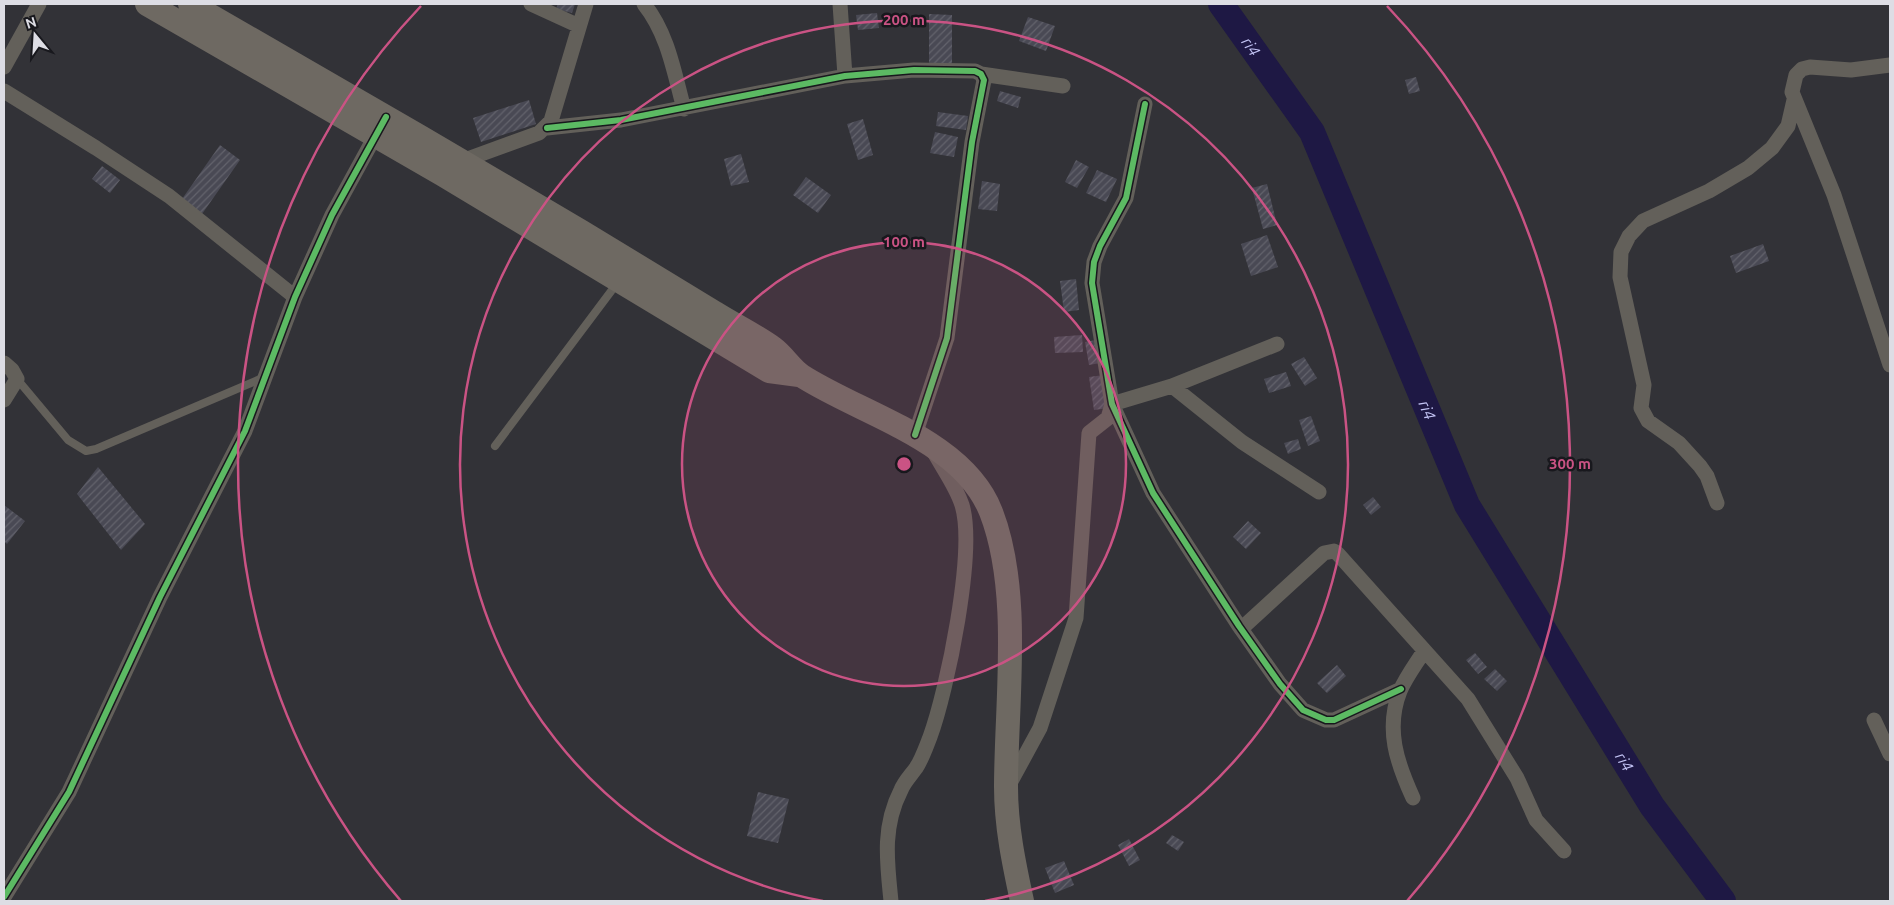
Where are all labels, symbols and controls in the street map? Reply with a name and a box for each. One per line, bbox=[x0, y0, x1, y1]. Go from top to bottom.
north arrow bbox=[10, 10, 60, 60]
text: 200 m bbox=[883, 11, 925, 28]
text: N bbox=[24, 13, 38, 32]
water label: ri4 bbox=[1238, 33, 1264, 59]
text: 100 m bbox=[883, 233, 925, 250]
water label: ri4 bbox=[1415, 398, 1439, 422]
centre of rings bbox=[895, 455, 913, 473]
text: 300 m bbox=[1549, 455, 1591, 472]
water label: ri4 bbox=[1612, 749, 1637, 774]

